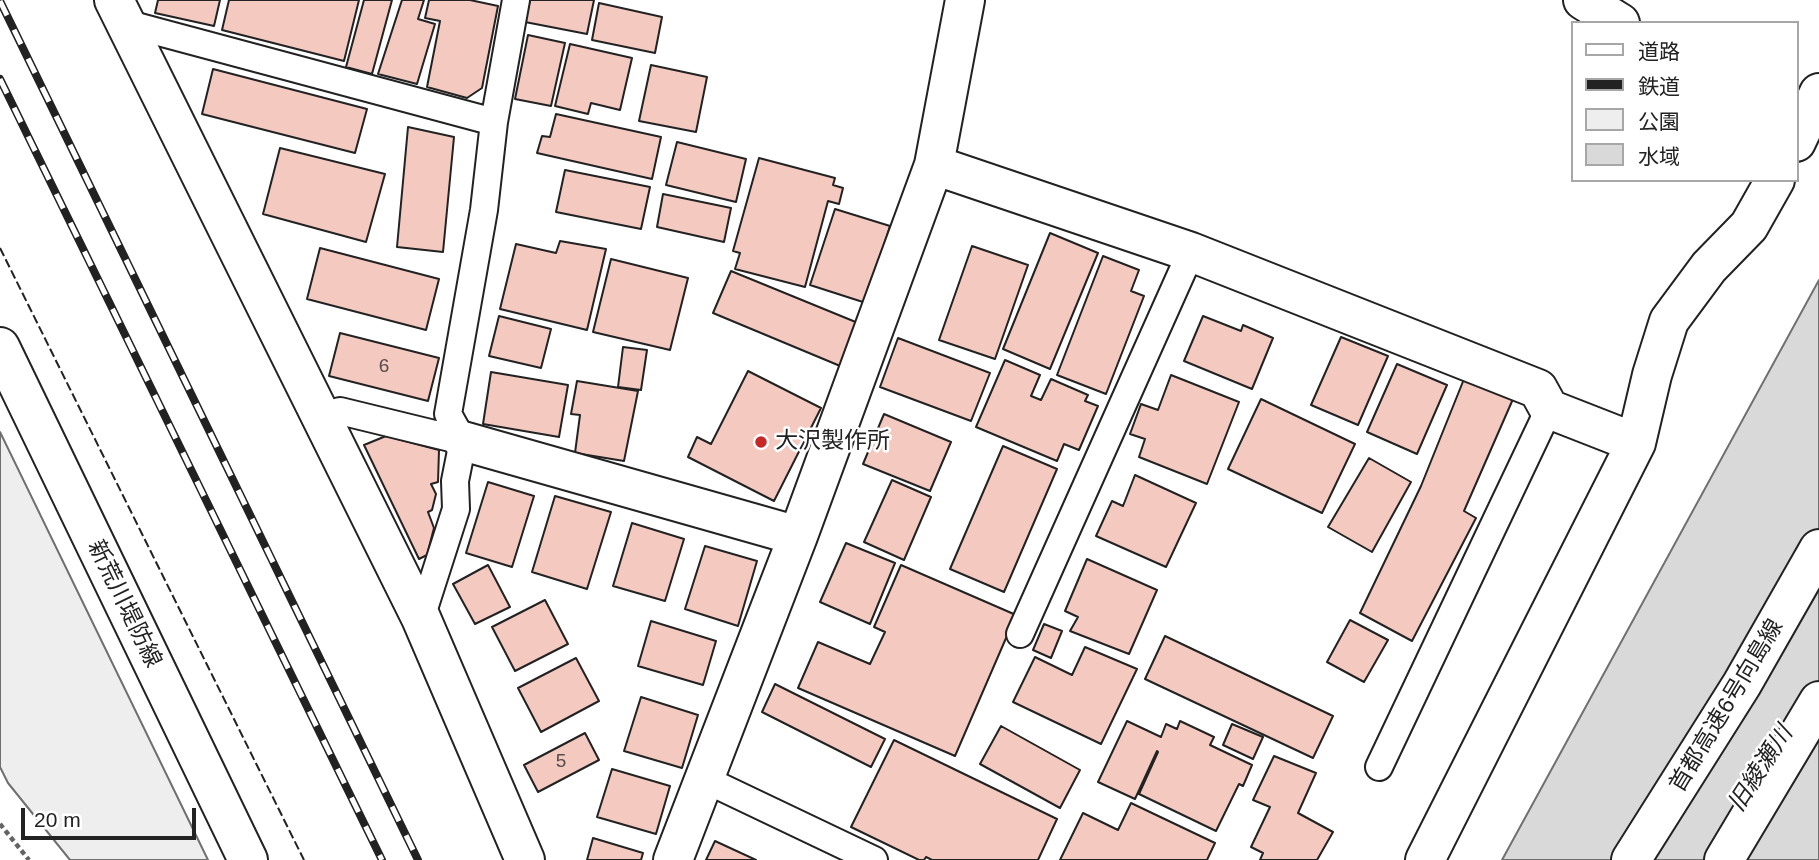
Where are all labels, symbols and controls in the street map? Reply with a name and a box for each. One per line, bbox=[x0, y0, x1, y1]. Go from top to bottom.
legend bbox=[1570, 21, 1798, 182]
text: 道路 bbox=[1638, 40, 1680, 63]
text: 鉄道 bbox=[1638, 75, 1680, 98]
text: 公園 bbox=[1638, 110, 1680, 133]
text: 水域 bbox=[1638, 145, 1680, 168]
house number: 6 bbox=[379, 356, 389, 378]
place label: 大沢製作所 bbox=[775, 428, 890, 456]
marker: 大沢製作所 bbox=[753, 434, 769, 450]
street label: 新荒川堤防線 bbox=[81, 536, 167, 672]
street label: 首都高速6号向島線 bbox=[1664, 615, 1790, 797]
water label: 旧綾瀬川 bbox=[1723, 721, 1799, 817]
house number: 5 bbox=[556, 751, 566, 773]
scale bar bbox=[24, 794, 200, 838]
text: 20 m bbox=[34, 808, 81, 831]

